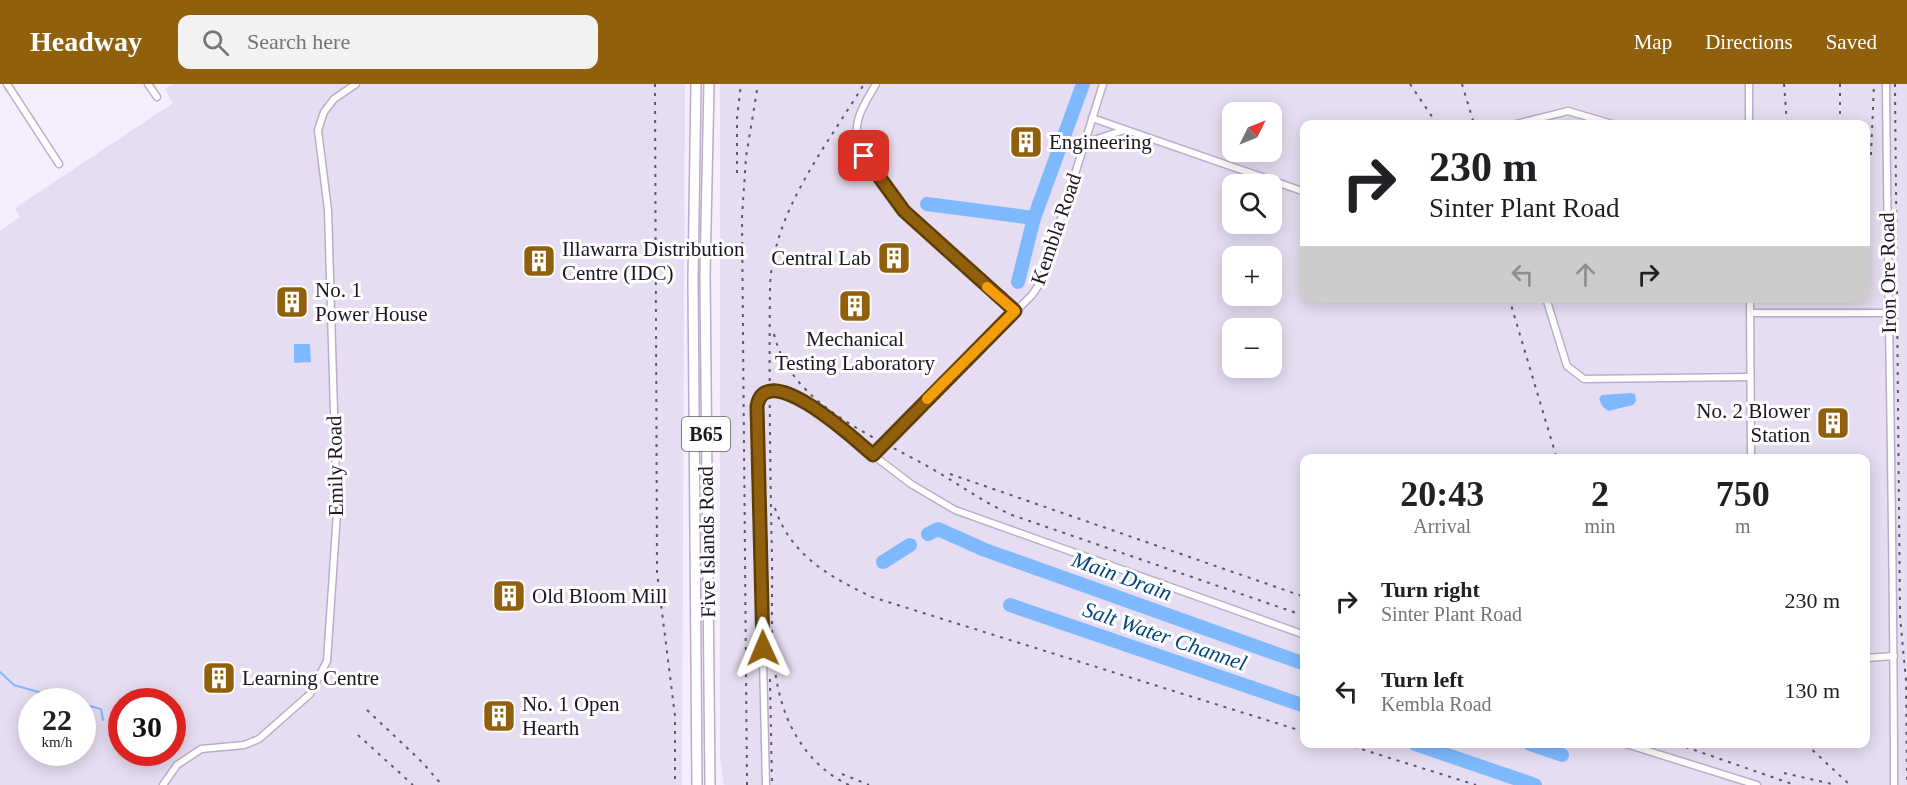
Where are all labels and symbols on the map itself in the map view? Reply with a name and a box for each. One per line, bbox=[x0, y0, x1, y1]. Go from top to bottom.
north arrow bbox=[1222, 102, 1282, 162]
building icon: Engineering bbox=[1008, 124, 1044, 160]
pin bbox=[838, 130, 889, 181]
place label: Engineering bbox=[1049, 130, 1152, 154]
street label: Kembla Road bbox=[1026, 170, 1086, 288]
street label: Iron Ore Road bbox=[1875, 212, 1901, 334]
place label: Illawarra Distribution Centre (IDC) bbox=[562, 237, 745, 285]
building icon: Central Lab bbox=[876, 240, 912, 276]
building icon: Illawarra Distribution Centre (IDC) bbox=[521, 243, 557, 279]
place label: Central Lab bbox=[771, 246, 871, 270]
place label: No. 1 Power House bbox=[315, 278, 428, 326]
building icon: No. 1 Power House bbox=[274, 284, 310, 320]
building icon: Mechanical Testing Laboratory bbox=[837, 288, 873, 324]
place label: Mechanical Testing Laboratory bbox=[775, 327, 936, 375]
place label: No. 2 Blower Station bbox=[1696, 399, 1810, 447]
building icon: No. 2 Blower Station bbox=[1815, 405, 1851, 441]
street label: Emily Road bbox=[322, 415, 348, 517]
road number: B65 bbox=[682, 417, 730, 451]
street label: Five Islands Road bbox=[694, 465, 720, 618]
water label: Main Drain bbox=[1068, 546, 1175, 606]
building icon: Old Bloom Mill bbox=[491, 578, 527, 614]
place label: Old Bloom Mill bbox=[532, 584, 668, 608]
water label: Salt Water Channel bbox=[1080, 596, 1250, 676]
position arrow bbox=[731, 616, 795, 680]
building icon: Learning Centre bbox=[201, 660, 237, 696]
place label: Learning Centre bbox=[242, 666, 379, 690]
speed limit sign: 30 bbox=[108, 688, 186, 766]
place label: No. 1 Open Hearth bbox=[522, 692, 620, 740]
building icon: No. 1 Open Hearth bbox=[481, 698, 517, 734]

